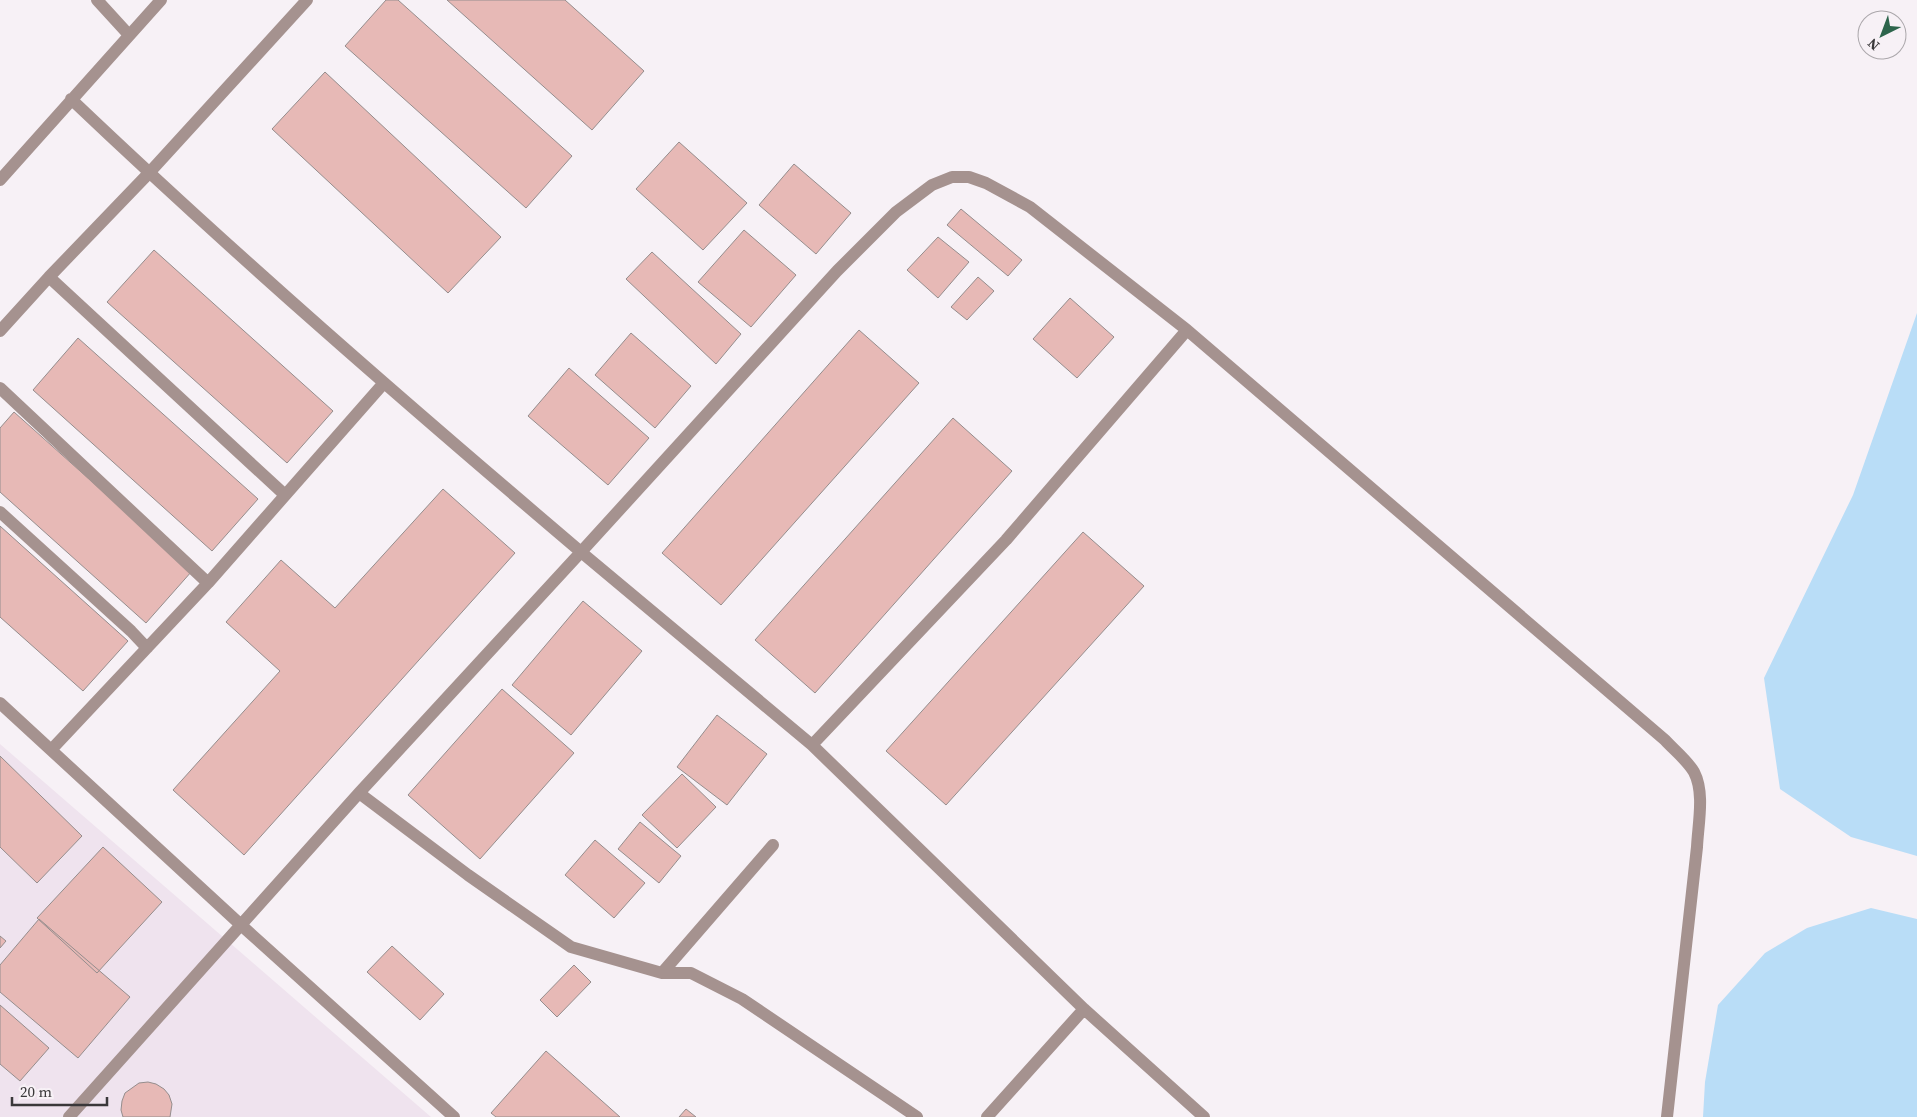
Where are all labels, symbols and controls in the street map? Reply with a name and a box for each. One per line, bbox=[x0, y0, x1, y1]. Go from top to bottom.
north arrow bbox=[1857, 10, 1907, 60]
text: N bbox=[1863, 34, 1884, 56]
scale bar bbox=[12, 1074, 108, 1106]
text: 20 m bbox=[20, 1081, 52, 1102]

